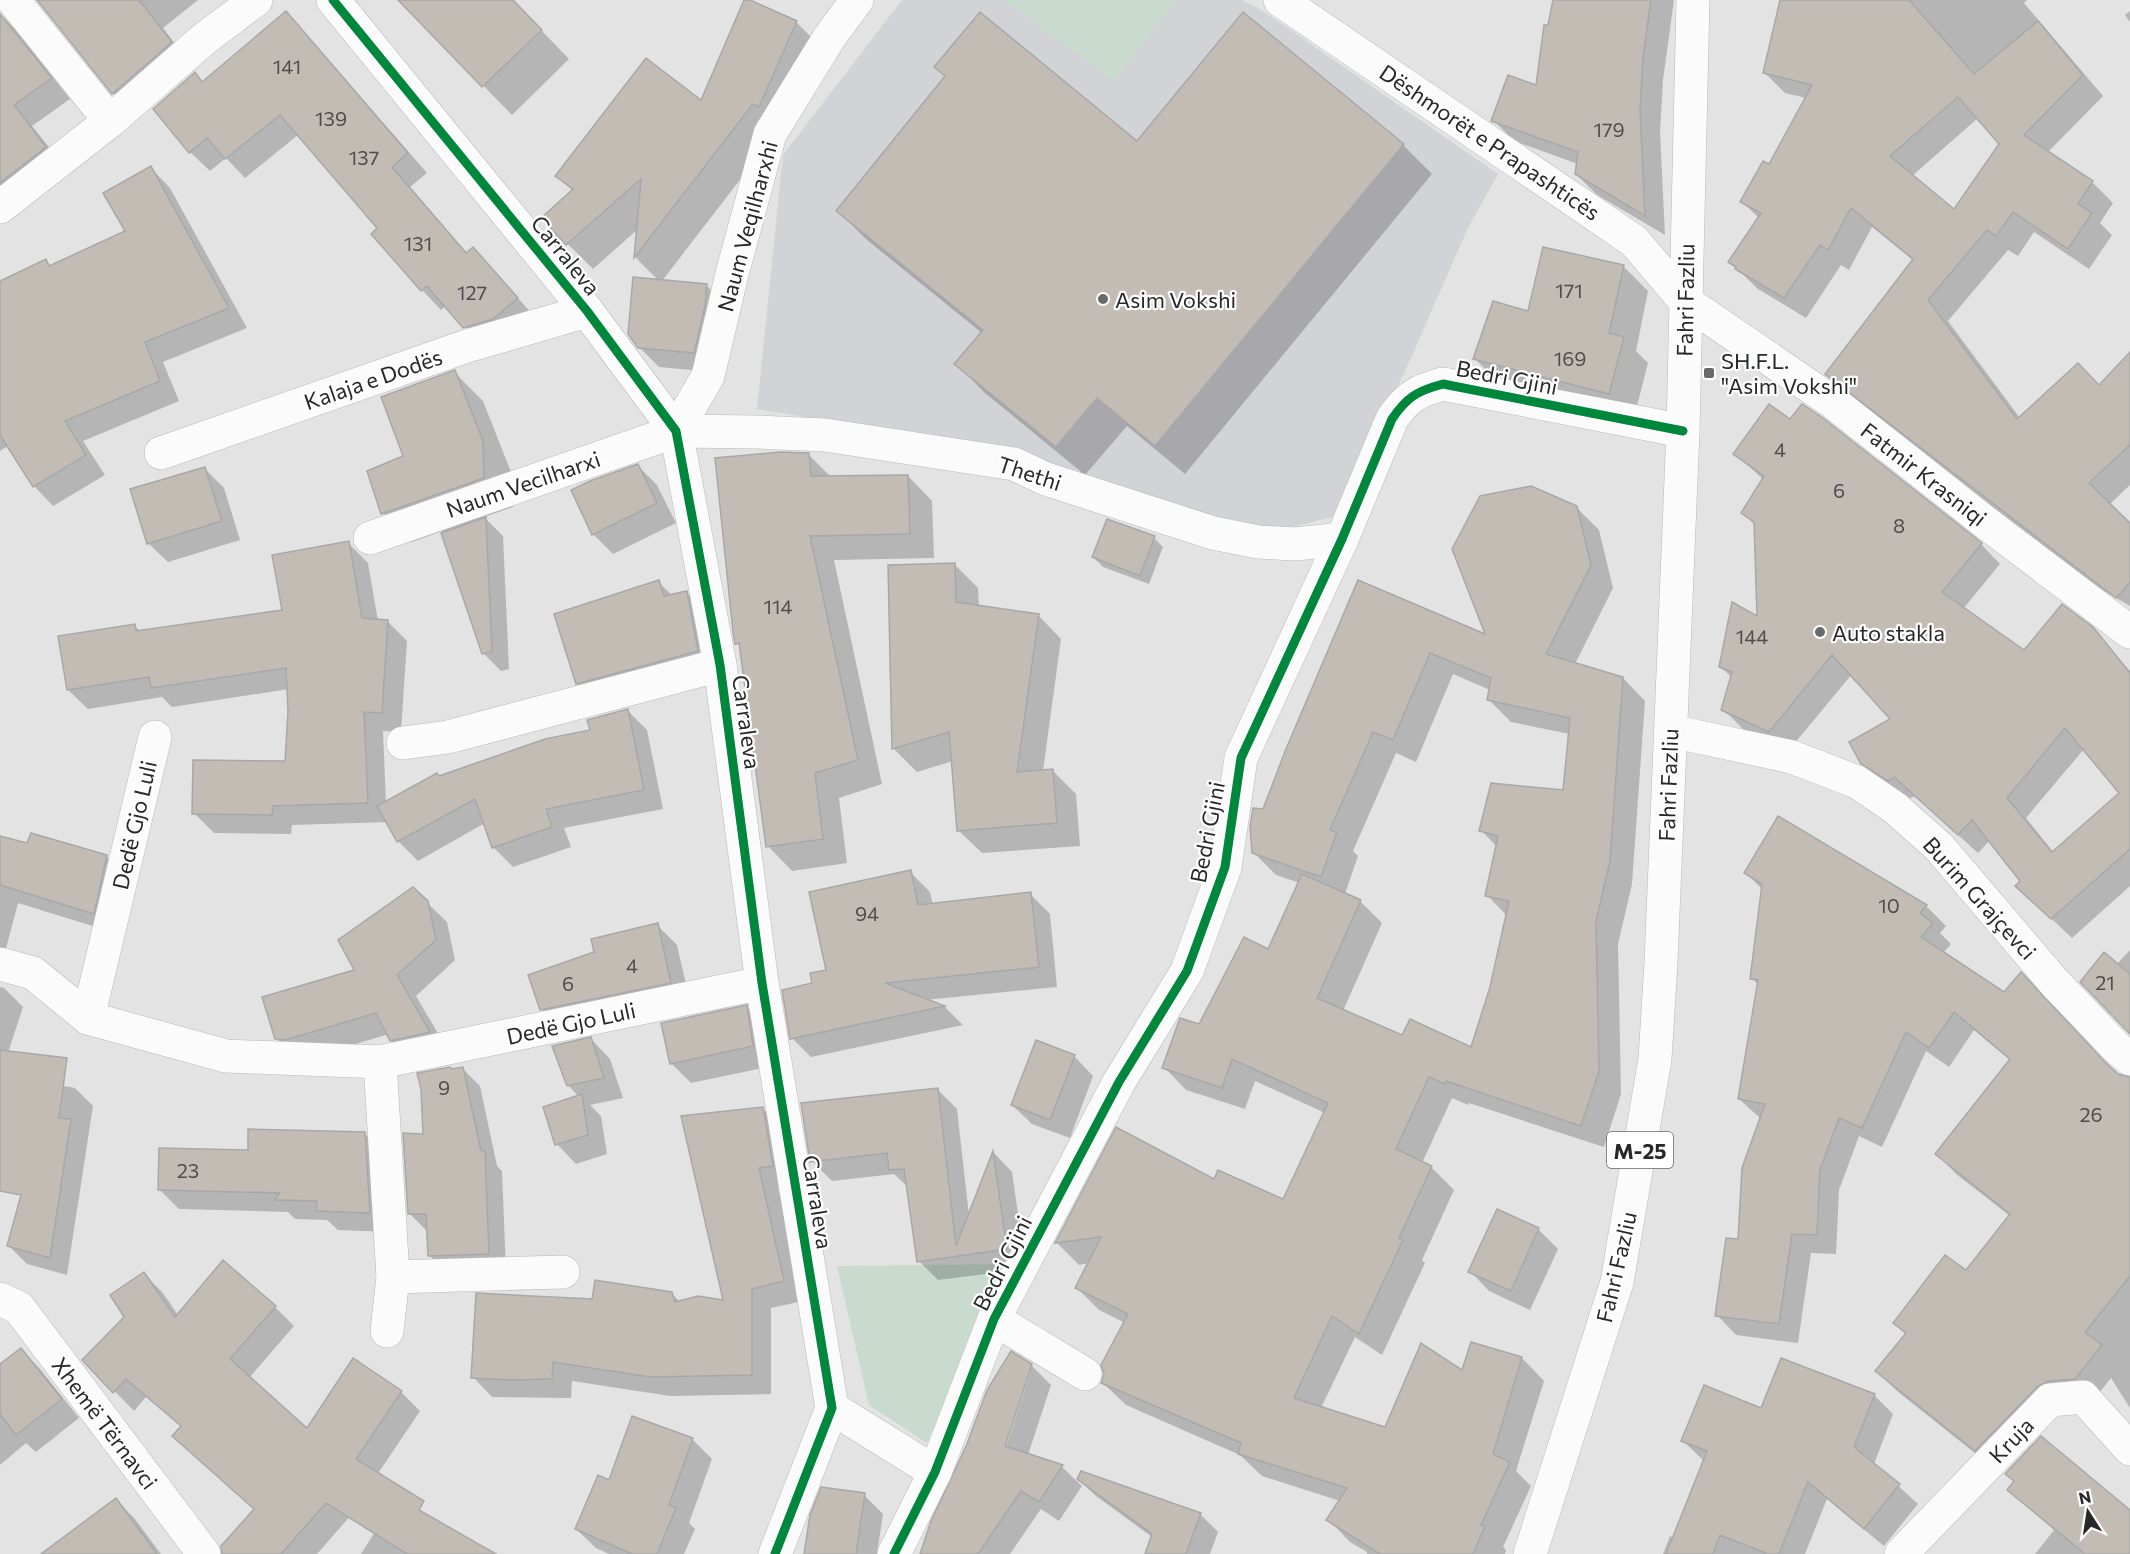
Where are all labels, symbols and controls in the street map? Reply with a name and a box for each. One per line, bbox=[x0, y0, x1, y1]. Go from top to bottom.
house number: 141 bbox=[273, 54, 301, 78]
street label: Dëshmorët e Prapashticës bbox=[1375, 58, 1605, 226]
house number: 139 bbox=[315, 106, 347, 130]
house number: 179 bbox=[1593, 117, 1625, 141]
street label: Naum Veqilharxhi bbox=[711, 138, 783, 314]
house number: 137 bbox=[349, 145, 379, 169]
street label: Carraleva bbox=[526, 210, 606, 300]
house number: 131 bbox=[404, 231, 432, 255]
street label: Fahri Fazliu bbox=[1671, 243, 1699, 357]
house number: 171 bbox=[1555, 278, 1583, 302]
house number: 127 bbox=[457, 280, 487, 304]
place label: Asim Vokshi bbox=[1115, 286, 1236, 313]
marker: Asim Vokshi bbox=[1096, 292, 1110, 306]
street label: Kalaja e Dodës bbox=[300, 343, 446, 415]
house number: 169 bbox=[1554, 346, 1586, 370]
place label: SH.F.L. "Asim Vokshi" bbox=[1721, 347, 1857, 399]
street label: Bedri Gjini bbox=[1454, 354, 1560, 400]
marker: SH.F.L. "Asim Vokshi" bbox=[1702, 366, 1716, 380]
street label: Fatmir Krasniqi bbox=[1856, 417, 1992, 531]
house number: 4 bbox=[1774, 437, 1786, 461]
street label: Naum Vecilharxi bbox=[442, 445, 604, 523]
street label: Thethi bbox=[995, 450, 1065, 496]
house number: 6 bbox=[1833, 478, 1845, 502]
house number: 8 bbox=[1893, 513, 1905, 537]
house number: 114 bbox=[763, 594, 793, 618]
place label: Auto stakla bbox=[1832, 619, 1945, 646]
house number: 144 bbox=[1736, 624, 1768, 648]
marker: Auto stakla bbox=[1813, 625, 1827, 639]
street label: Carraleva bbox=[727, 673, 767, 771]
street label: Fahri Fazliu bbox=[1653, 728, 1683, 842]
street label: Dedë Gjo Luli bbox=[106, 758, 162, 892]
street label: Bedri Gjini bbox=[1184, 779, 1230, 885]
street label: Burim Grajçevci bbox=[1918, 831, 2042, 965]
house number: 10 bbox=[1878, 893, 1900, 917]
house number: 94 bbox=[855, 901, 879, 925]
house number: 4 bbox=[626, 953, 638, 977]
house number: 21 bbox=[2095, 970, 2115, 994]
house number: 6 bbox=[562, 971, 574, 995]
street label: Dedë Gjo Luli bbox=[504, 996, 638, 1050]
house number: 9 bbox=[438, 1075, 450, 1099]
house number: 26 bbox=[2079, 1102, 2103, 1126]
road number: M-25 bbox=[1607, 1132, 1673, 1168]
street label: Carraleva bbox=[797, 1153, 839, 1251]
house number: 23 bbox=[177, 1158, 199, 1182]
street label: Fahri Fazliu bbox=[1590, 1209, 1642, 1325]
street label: Bedri Gjini bbox=[967, 1211, 1037, 1315]
street label: Xhemë Tërnavci bbox=[47, 1352, 163, 1494]
street label: Kruja bbox=[1983, 1412, 2039, 1468]
north arrow bbox=[2058, 1482, 2118, 1542]
text: N bbox=[2077, 1486, 2093, 1507]

